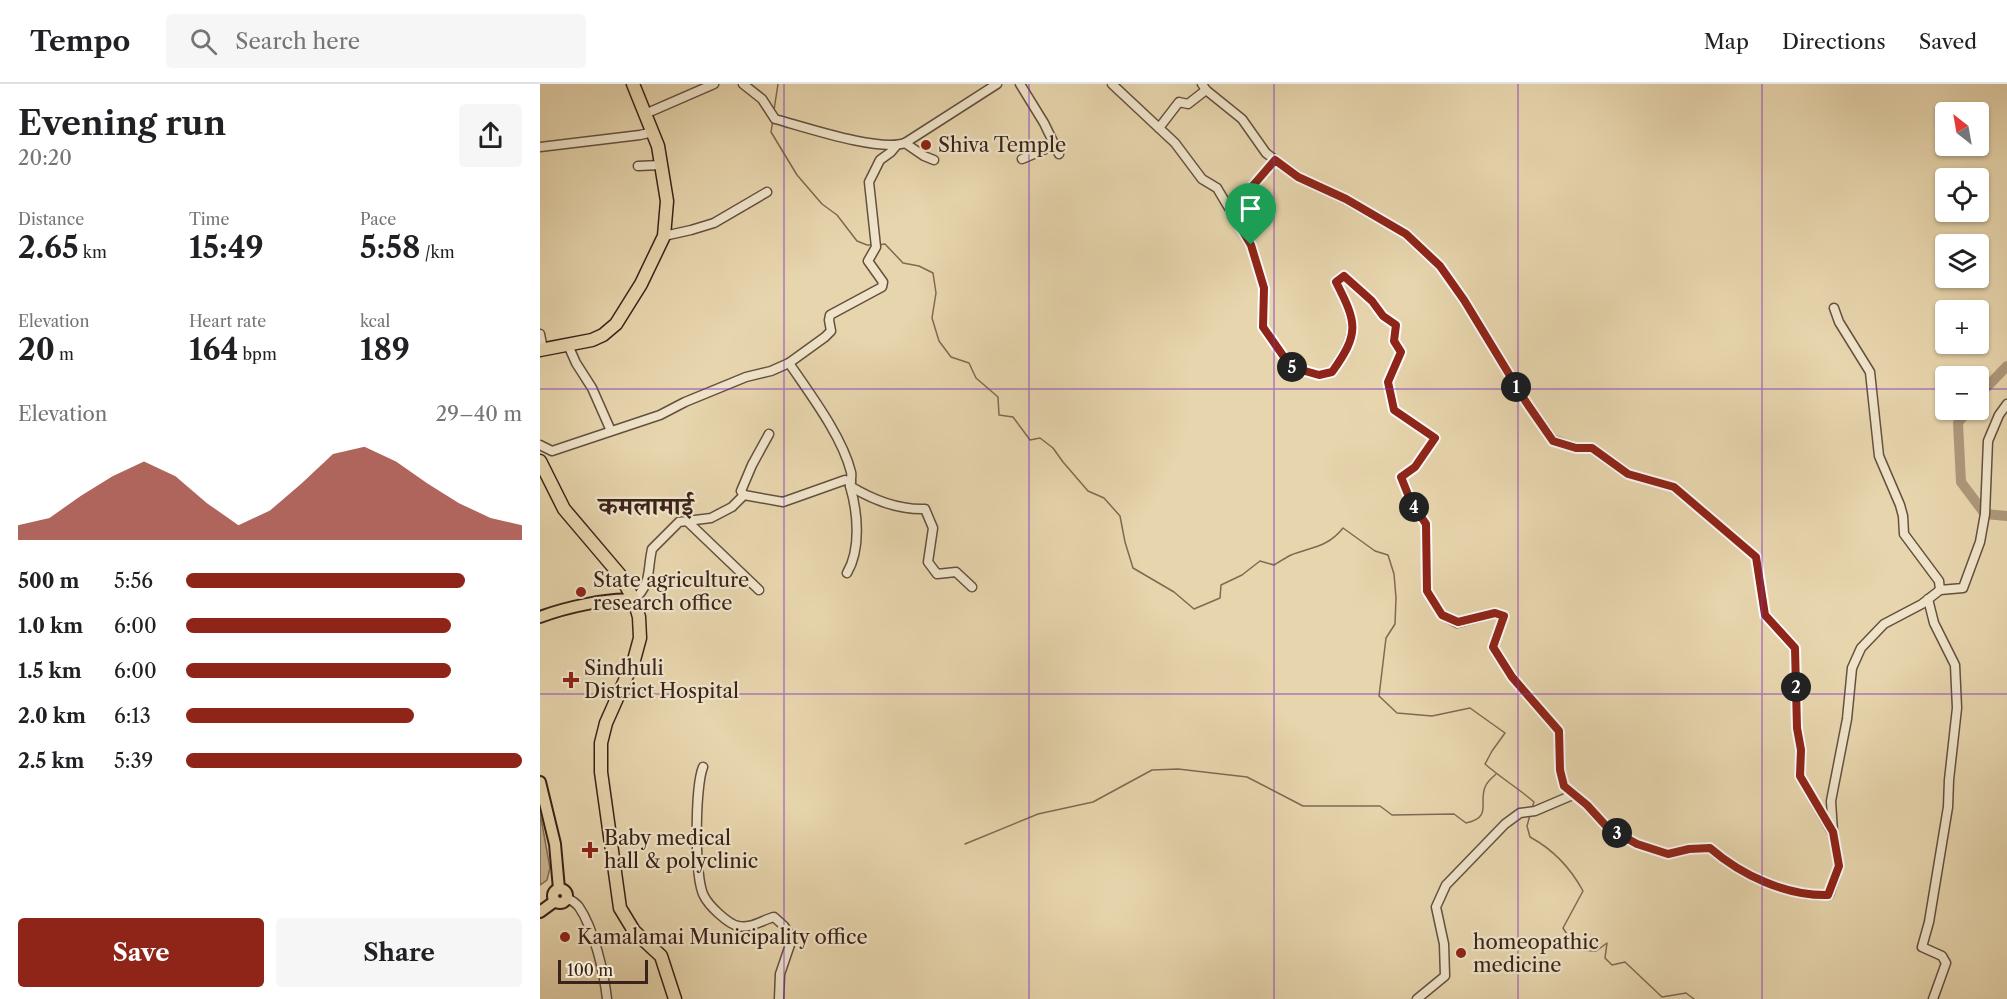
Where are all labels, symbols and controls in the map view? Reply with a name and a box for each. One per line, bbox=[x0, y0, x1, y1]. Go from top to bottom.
search box bbox=[166, 14, 586, 68]
text: Tempo bbox=[30, 24, 130, 58]
icon: search bbox=[187, 25, 220, 58]
text: Search here bbox=[235, 28, 360, 55]
text: Map bbox=[1704, 29, 1749, 54]
text: Directions bbox=[1782, 29, 1886, 54]
text: Saved bbox=[1919, 29, 1977, 54]
north arrow bbox=[1935, 102, 1989, 156]
map controls bbox=[1935, 102, 1989, 420]
text: Evening run bbox=[18, 103, 226, 144]
button: share bbox=[459, 104, 522, 167]
place label: Shiva Temple bbox=[938, 133, 1066, 157]
marker: Shiva Temple bbox=[919, 138, 933, 152]
text: 20:20 bbox=[18, 146, 72, 170]
button: locate bbox=[1935, 168, 1989, 222]
pin bbox=[1225, 183, 1276, 245]
icon: arrive bbox=[1234, 192, 1267, 225]
text: Distance bbox=[18, 209, 84, 229]
text: Time bbox=[189, 209, 229, 229]
text: Pace bbox=[360, 209, 396, 229]
text: 2.65 bbox=[18, 229, 79, 266]
text: 15:49 bbox=[189, 229, 264, 266]
text: 5:58 bbox=[360, 229, 421, 266]
button: layers bbox=[1935, 234, 1989, 288]
text: km bbox=[79, 242, 107, 262]
text: /km bbox=[421, 242, 455, 262]
button: + bbox=[1935, 300, 1989, 354]
text: Elevation bbox=[18, 311, 89, 331]
text: Heart rate bbox=[189, 311, 266, 331]
text: kcal bbox=[360, 311, 390, 331]
text: 20 bbox=[18, 331, 55, 368]
text: 164 bbox=[189, 331, 238, 368]
text: 189 bbox=[360, 331, 410, 368]
text: m bbox=[55, 344, 74, 364]
text: bpm bbox=[238, 344, 277, 364]
pin: 5 bbox=[1277, 352, 1307, 382]
text: 5 bbox=[1288, 357, 1296, 377]
button: − bbox=[1935, 366, 1989, 420]
pin: 1 bbox=[1501, 372, 1531, 402]
text: 1 bbox=[1512, 377, 1520, 397]
text: Elevation bbox=[18, 402, 107, 426]
text: 29–40 m bbox=[436, 402, 522, 426]
district label: कमलामाई bbox=[597, 490, 696, 522]
pin: 4 bbox=[1399, 492, 1429, 522]
text: 4 bbox=[1409, 497, 1419, 517]
place label: State agriculture research office bbox=[593, 568, 749, 615]
text: 500 m bbox=[18, 569, 79, 593]
text: 5:56 bbox=[114, 569, 153, 593]
marker: State agriculture research office bbox=[574, 585, 588, 599]
text: 1.0 km bbox=[18, 614, 83, 638]
text: 6:00 bbox=[114, 614, 157, 638]
place label: Sindhuli District Hospital bbox=[584, 656, 739, 703]
text: 1.5 km bbox=[18, 659, 82, 683]
text: 6:00 bbox=[114, 659, 157, 683]
marker: Sindhuli District Hospital bbox=[562, 671, 580, 689]
pin: 2 bbox=[1781, 672, 1811, 702]
text: 2 bbox=[1791, 677, 1801, 697]
text: 2.0 km bbox=[18, 704, 86, 728]
text: 6:13 bbox=[114, 704, 151, 728]
text: 2.5 km bbox=[18, 749, 85, 773]
text: 5:39 bbox=[114, 749, 153, 773]
pin: 3 bbox=[1602, 818, 1632, 848]
text: 3 bbox=[1612, 823, 1622, 843]
place label: Baby medical hall & polyclinic bbox=[604, 826, 758, 873]
marker: Baby medical hall & polyclinic bbox=[581, 841, 599, 859]
button: Save bbox=[18, 918, 264, 987]
button: Share bbox=[276, 918, 522, 987]
place label: Kamalamai Municipality office bbox=[577, 925, 868, 949]
marker: Kamalamai Municipality office bbox=[558, 930, 572, 944]
place label: homeopathic medicine bbox=[1473, 930, 1599, 977]
marker: homeopathic medicine bbox=[1454, 946, 1468, 960]
scale bar bbox=[558, 957, 648, 984]
text: 100 m bbox=[567, 960, 613, 980]

